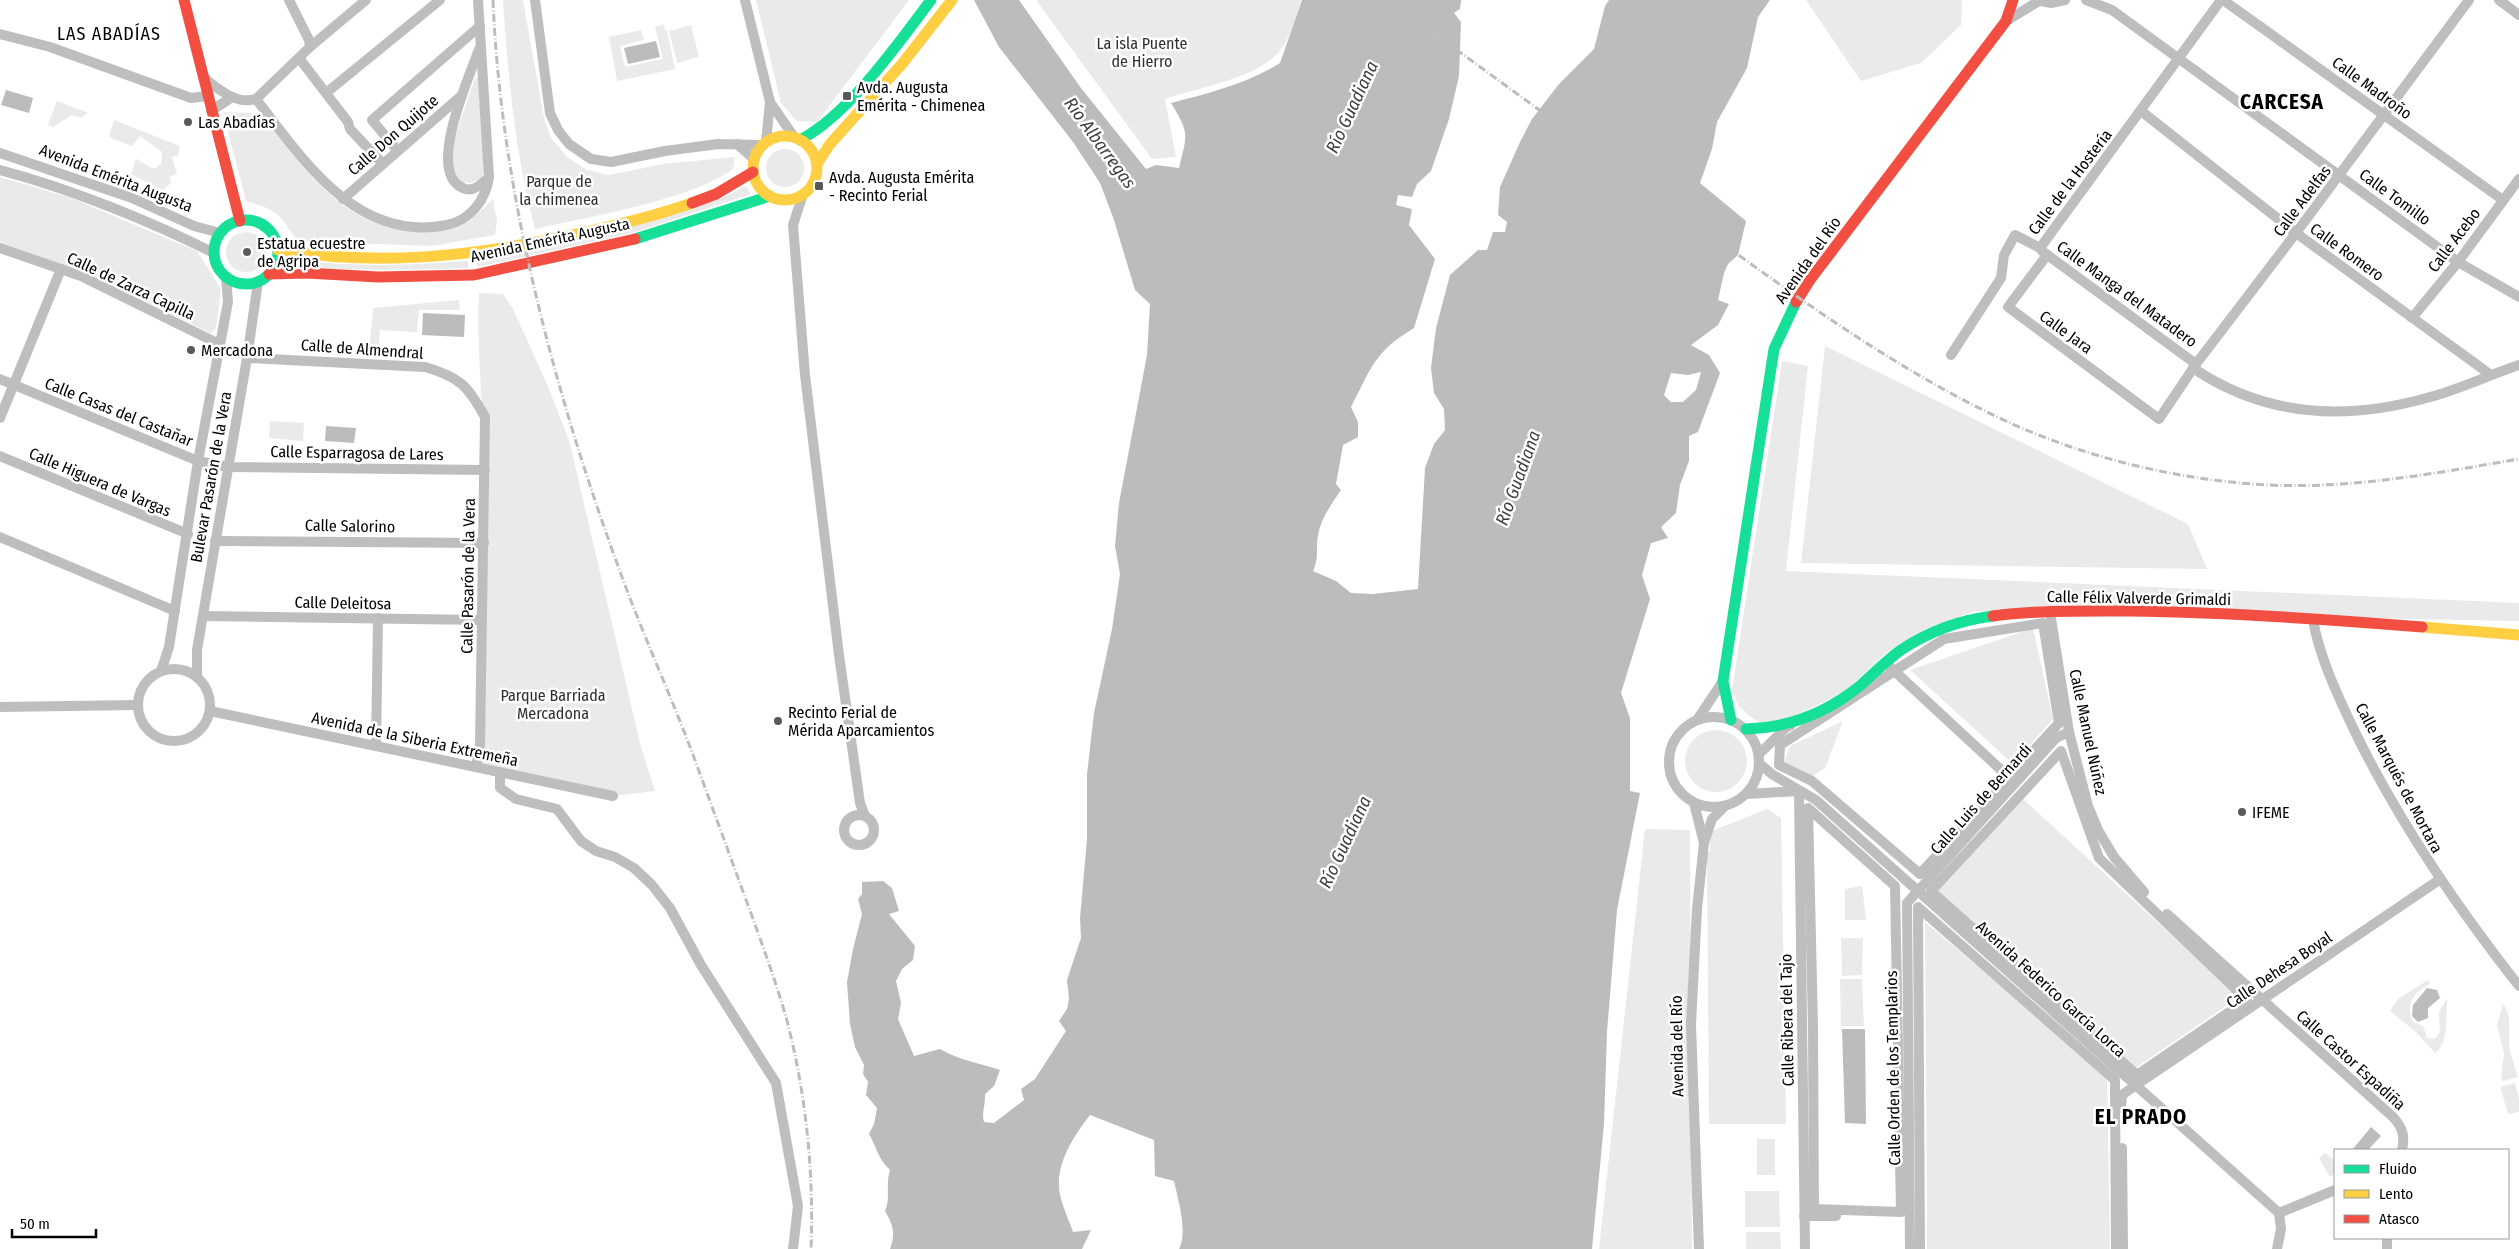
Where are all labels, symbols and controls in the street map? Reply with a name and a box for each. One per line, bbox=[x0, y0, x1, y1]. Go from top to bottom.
district label: LAS ABADÍAS bbox=[57, 22, 161, 45]
park label: La isla Puente de Hierro bbox=[1097, 34, 1187, 71]
street label: Calle Madroño bbox=[2328, 53, 2416, 123]
water label: Río Guadiana bbox=[1321, 57, 1383, 157]
place label: Avda. Augusta Emérita - Chimenea bbox=[857, 78, 985, 115]
district label: CARCESA bbox=[2240, 89, 2324, 115]
marker: Avda. Augusta Emérita - Chimenea bbox=[841, 90, 853, 102]
street label: Calle Don Quijote bbox=[344, 91, 442, 179]
water label: Río Albarregas bbox=[1059, 93, 1141, 193]
place label: Las Abadías bbox=[198, 113, 275, 132]
marker: Las Abadías bbox=[182, 116, 194, 128]
street label: Calle de la Hostería bbox=[2024, 125, 2116, 238]
street label: Avenida Emérita Augusta bbox=[37, 140, 195, 216]
street label: Calle Adelfas bbox=[2269, 162, 2335, 240]
street label: Calle Tomillo bbox=[2356, 165, 2434, 229]
place label: Avda. Augusta Emérita - Recinto Ferial bbox=[829, 168, 974, 205]
park label: Parque de la chimenea bbox=[519, 172, 599, 209]
marker: Avda. Augusta Emérita - Recinto Ferial bbox=[813, 180, 825, 192]
street label: Calle Acebo bbox=[2424, 204, 2484, 276]
street label: Avenida del Río bbox=[1771, 213, 1845, 307]
street label: Avenida Emérita Augusta bbox=[469, 214, 631, 266]
street label: Calle Romero bbox=[2306, 219, 2388, 285]
place label: Estatua ecuestre de Agripa bbox=[257, 234, 366, 271]
street label: Calle Manga del Matadero bbox=[2053, 237, 2201, 351]
marker: Estatua ecuestre de Agripa bbox=[241, 246, 253, 258]
street label: Calle de Zarza Capilla bbox=[64, 248, 198, 324]
street label: Calle Jara bbox=[2036, 306, 2096, 358]
street label: Calle de Almendral bbox=[300, 335, 424, 363]
place label: Mercadona bbox=[201, 341, 273, 360]
marker: Mercadona bbox=[185, 344, 197, 356]
street label: Calle Casas del Castañar bbox=[42, 374, 196, 451]
street label: Bulevar Pasarón de la Vera bbox=[187, 390, 235, 564]
water label: Río Guadiana bbox=[1491, 428, 1545, 528]
street label: Calle Esparragosa de Lares bbox=[270, 442, 444, 464]
street label: Calle Higuera de Vargas bbox=[26, 443, 174, 521]
street label: Calle Pasarón de la Vera bbox=[457, 498, 479, 654]
street label: Calle Salorino bbox=[305, 516, 395, 536]
street label: Calle Félix Valverde Grimaldi bbox=[2047, 587, 2231, 609]
street label: Calle Deleitosa bbox=[294, 593, 392, 613]
street label: Calle Manuel Núñez bbox=[2065, 667, 2111, 797]
park label: Parque Barriada Mercadona bbox=[500, 686, 606, 723]
street label: Calle Marqués de Mortara bbox=[2351, 700, 2447, 856]
place label: Recinto Ferial de Mérida Aparcamientos bbox=[788, 703, 934, 740]
street label: Avenida de la Siberia Extremeña bbox=[310, 708, 520, 770]
marker: Recinto Ferial de Mérida Aparcamientos bbox=[772, 715, 784, 727]
street label: Calle Luis de Bernardi bbox=[1926, 740, 2036, 858]
water label: Río Guadiana bbox=[1314, 792, 1376, 892]
place label: IFEME bbox=[2252, 803, 2290, 822]
marker: IFEME bbox=[2236, 806, 2248, 818]
street label: Avenida Federico García Lorca bbox=[1972, 917, 2130, 1061]
street label: Calle Dehesa Boyal bbox=[2223, 928, 2335, 1012]
street label: Calle Ribera del Tajo bbox=[1776, 953, 1798, 1087]
street label: Calle Orden de los Templarios bbox=[1882, 970, 1904, 1166]
street label: Avenida del Río bbox=[1667, 995, 1687, 1097]
street label: Calle Castor Espadiña bbox=[2293, 1006, 2410, 1114]
district label: EL PRADO bbox=[2095, 1104, 2187, 1130]
legend bbox=[2334, 1149, 2509, 1239]
text: Fluido bbox=[2379, 1160, 2417, 1178]
text: Lento bbox=[2379, 1185, 2413, 1203]
scale bar bbox=[12, 1206, 96, 1238]
text: Atasco bbox=[2379, 1210, 2419, 1228]
text: 50 m bbox=[20, 1215, 50, 1233]

